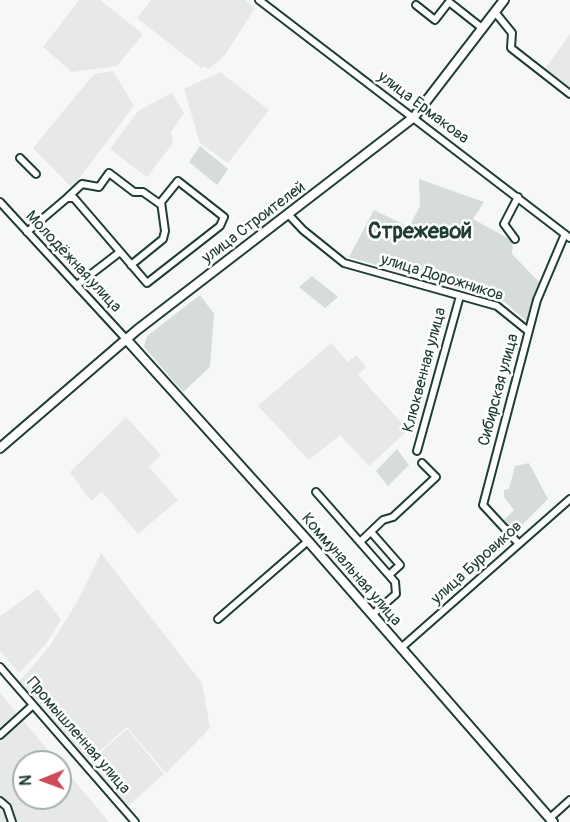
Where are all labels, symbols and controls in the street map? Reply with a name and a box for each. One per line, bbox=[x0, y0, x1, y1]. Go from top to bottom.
street label: улица Ермакова bbox=[374, 67, 472, 149]
street label: улица Строителей bbox=[199, 178, 309, 268]
street label: Молодёжная улица bbox=[21, 207, 125, 317]
district label: Стрежевой bbox=[368, 219, 472, 245]
street label: улица Дорожников bbox=[378, 250, 506, 306]
street label: Клюквенная улица bbox=[399, 306, 451, 434]
street label: Сибирская улица bbox=[475, 332, 523, 448]
street label: Коммунальная улица bbox=[297, 510, 405, 630]
street label: улица Буровиков bbox=[428, 517, 526, 609]
street label: Промышленная улица bbox=[22, 674, 134, 798]
north arrow bbox=[12, 750, 72, 810]
text: N bbox=[16, 775, 36, 786]

